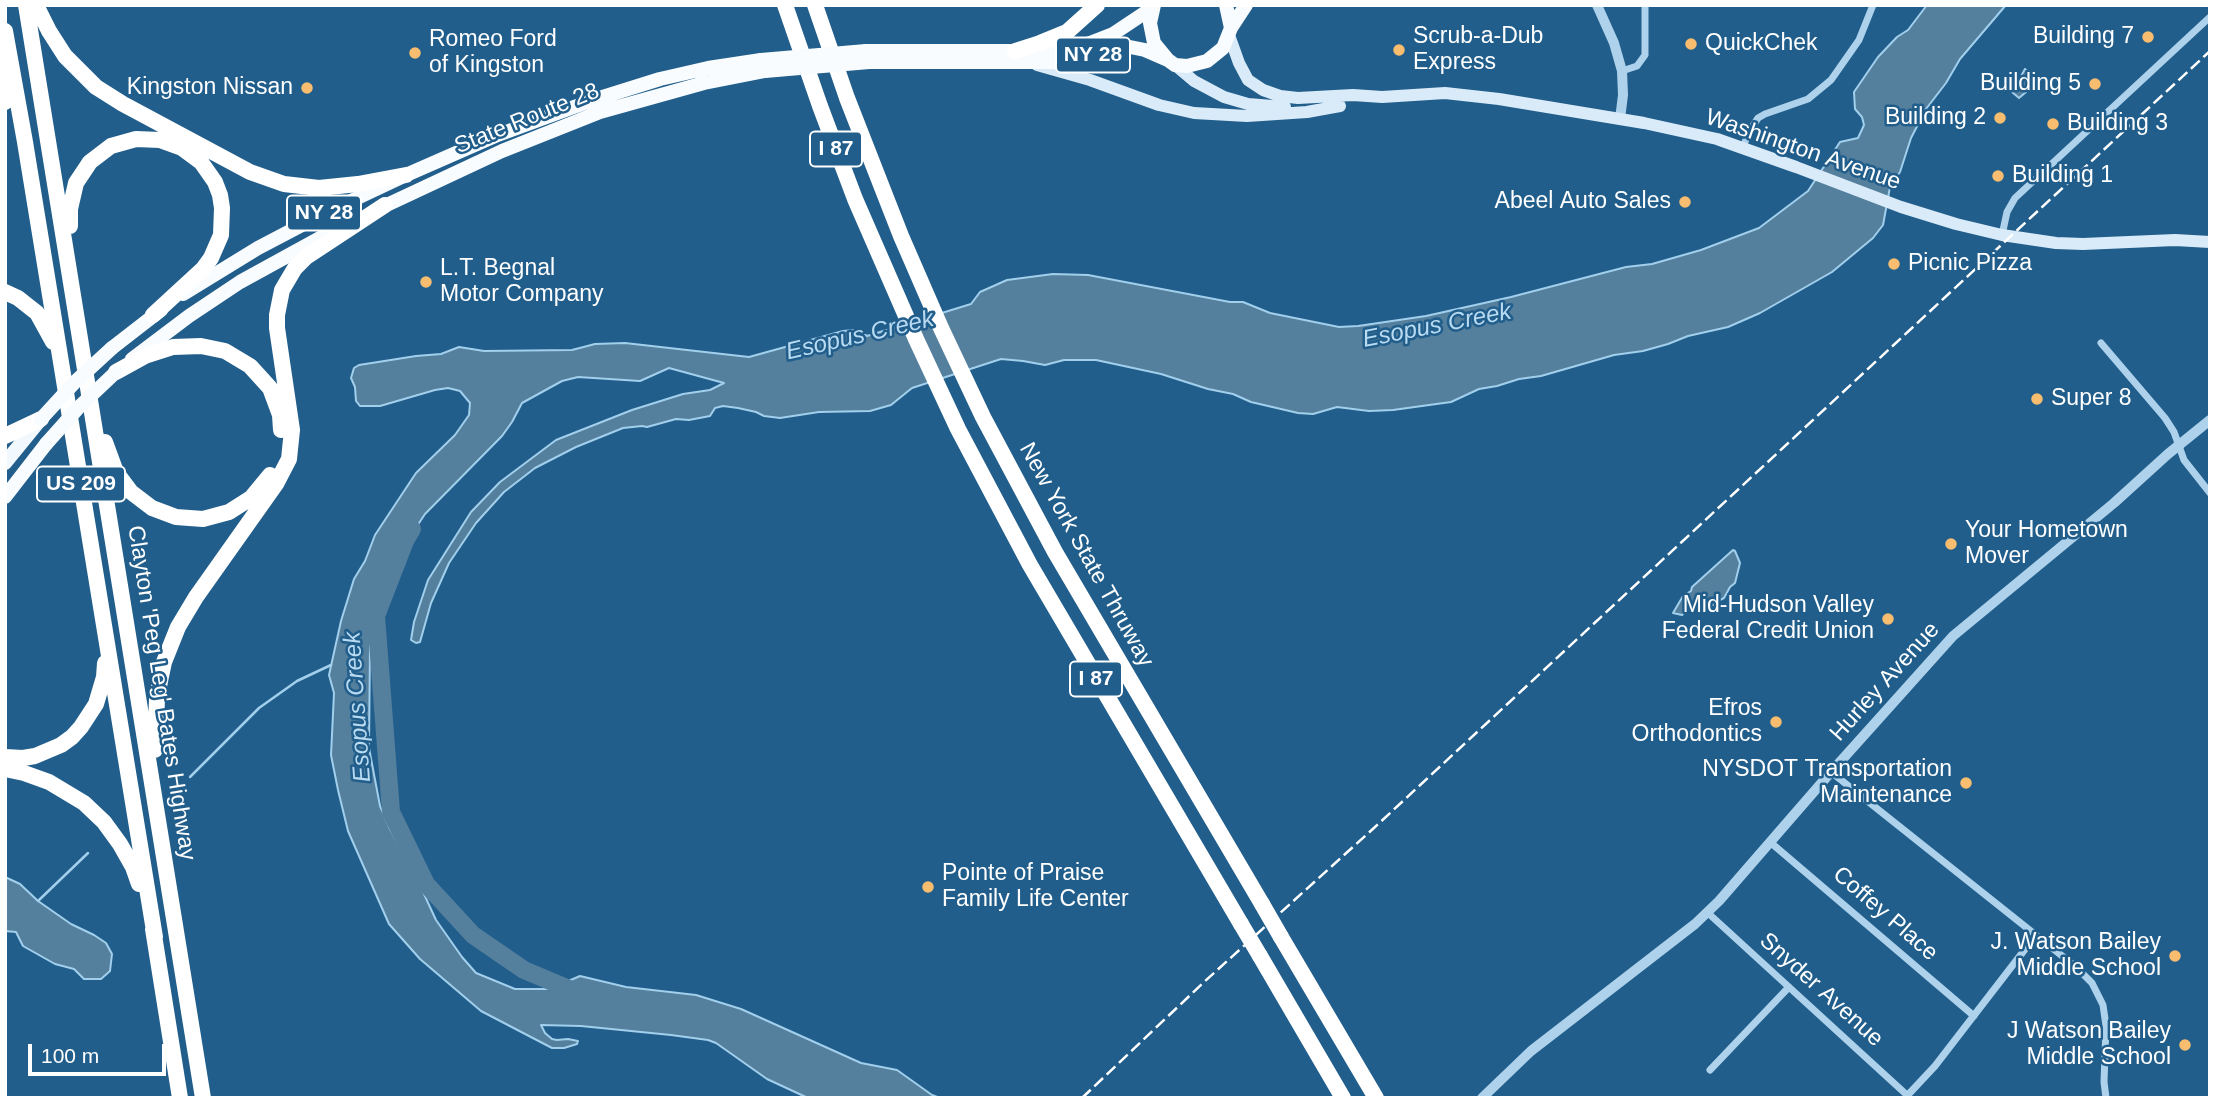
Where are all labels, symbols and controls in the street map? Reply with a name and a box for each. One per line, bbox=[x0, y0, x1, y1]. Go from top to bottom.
place label: Scrub-a-Dub Express bbox=[1413, 23, 1543, 77]
place label: Building 7 bbox=[2033, 23, 2134, 51]
place label: Romeo Ford of Kingston bbox=[429, 26, 557, 80]
marker: Building 7 bbox=[2140, 29, 2156, 45]
place label: QuickChek bbox=[1705, 30, 1817, 58]
marker: QuickChek bbox=[1683, 36, 1699, 52]
road number: NY 28 bbox=[1056, 38, 1130, 72]
marker: Scrub-a-Dub Express bbox=[1391, 42, 1407, 58]
marker: Romeo Ford of Kingston bbox=[407, 45, 423, 61]
place label: Building 5 bbox=[1980, 70, 2081, 98]
place label: Kingston Nissan bbox=[127, 74, 293, 102]
marker: Building 5 bbox=[2087, 76, 2103, 92]
street label: State Route 28 bbox=[451, 77, 603, 161]
marker: Kingston Nissan bbox=[299, 80, 315, 96]
street label: Washington Avenue bbox=[1702, 104, 1904, 196]
place label: Building 2 bbox=[1885, 104, 1986, 132]
marker: Building 2 bbox=[1992, 110, 2008, 126]
place label: Building 3 bbox=[2067, 110, 2168, 138]
marker: Building 3 bbox=[2045, 116, 2061, 132]
road number: I 87 bbox=[810, 132, 862, 166]
place label: Building 1 bbox=[2012, 162, 2113, 190]
marker: Building 1 bbox=[1990, 168, 2006, 184]
place label: Abeel Auto Sales bbox=[1495, 188, 1671, 216]
marker: Abeel Auto Sales bbox=[1677, 194, 1693, 210]
road number: NY 28 bbox=[287, 196, 361, 230]
place label: Picnic Pizza bbox=[1908, 250, 2032, 278]
place label: L.T. Begnal Motor Company bbox=[440, 255, 604, 309]
marker: Picnic Pizza bbox=[1886, 256, 1902, 272]
marker: L.T. Begnal Motor Company bbox=[418, 274, 434, 290]
water label: Esopus Creek bbox=[1360, 297, 1514, 355]
water label: Esopus Creek bbox=[783, 305, 937, 367]
place label: Super 8 bbox=[2051, 385, 2132, 413]
marker: Super 8 bbox=[2029, 391, 2045, 407]
street label: New York State Thruway bbox=[1013, 438, 1159, 672]
road number: US 209 bbox=[37, 466, 125, 502]
place label: Your Hometown Mover bbox=[1965, 517, 2128, 571]
street label: Clayton 'Peg Leg' Bates Highway bbox=[121, 524, 201, 862]
marker: Your Hometown Mover bbox=[1943, 536, 1959, 552]
place label: Mid-Hudson Valley Federal Credit Union bbox=[1662, 592, 1874, 646]
marker: Mid-Hudson Valley Federal Credit Union bbox=[1880, 611, 1896, 627]
street label: Hurley Avenue bbox=[1824, 617, 1946, 747]
water label: Esopus Creek bbox=[338, 631, 378, 783]
road number: I 87 bbox=[1070, 662, 1122, 696]
place label: Efros Orthodontics bbox=[1632, 695, 1762, 749]
marker: Efros Orthodontics bbox=[1768, 714, 1784, 730]
place label: NYSDOT Transportation Maintenance bbox=[1702, 756, 1952, 810]
marker: NYSDOT Transportation Maintenance bbox=[1958, 775, 1974, 791]
place label: Pointe of Praise Family Life Center bbox=[942, 860, 1129, 914]
street label: Coffey Place bbox=[1827, 861, 1943, 967]
marker: Pointe of Praise Family Life Center bbox=[920, 879, 936, 895]
street label: Snyder Avenue bbox=[1753, 927, 1889, 1053]
place label: J. Watson Bailey Middle School bbox=[1991, 929, 2161, 983]
marker: J. Watson Bailey Middle School bbox=[2167, 948, 2183, 964]
place label: J Watson Bailey Middle School bbox=[2007, 1018, 2171, 1072]
scale bar bbox=[32, 1030, 170, 1074]
marker: J Watson Bailey Middle School bbox=[2177, 1037, 2193, 1053]
text: 100 m bbox=[41, 1044, 99, 1067]

